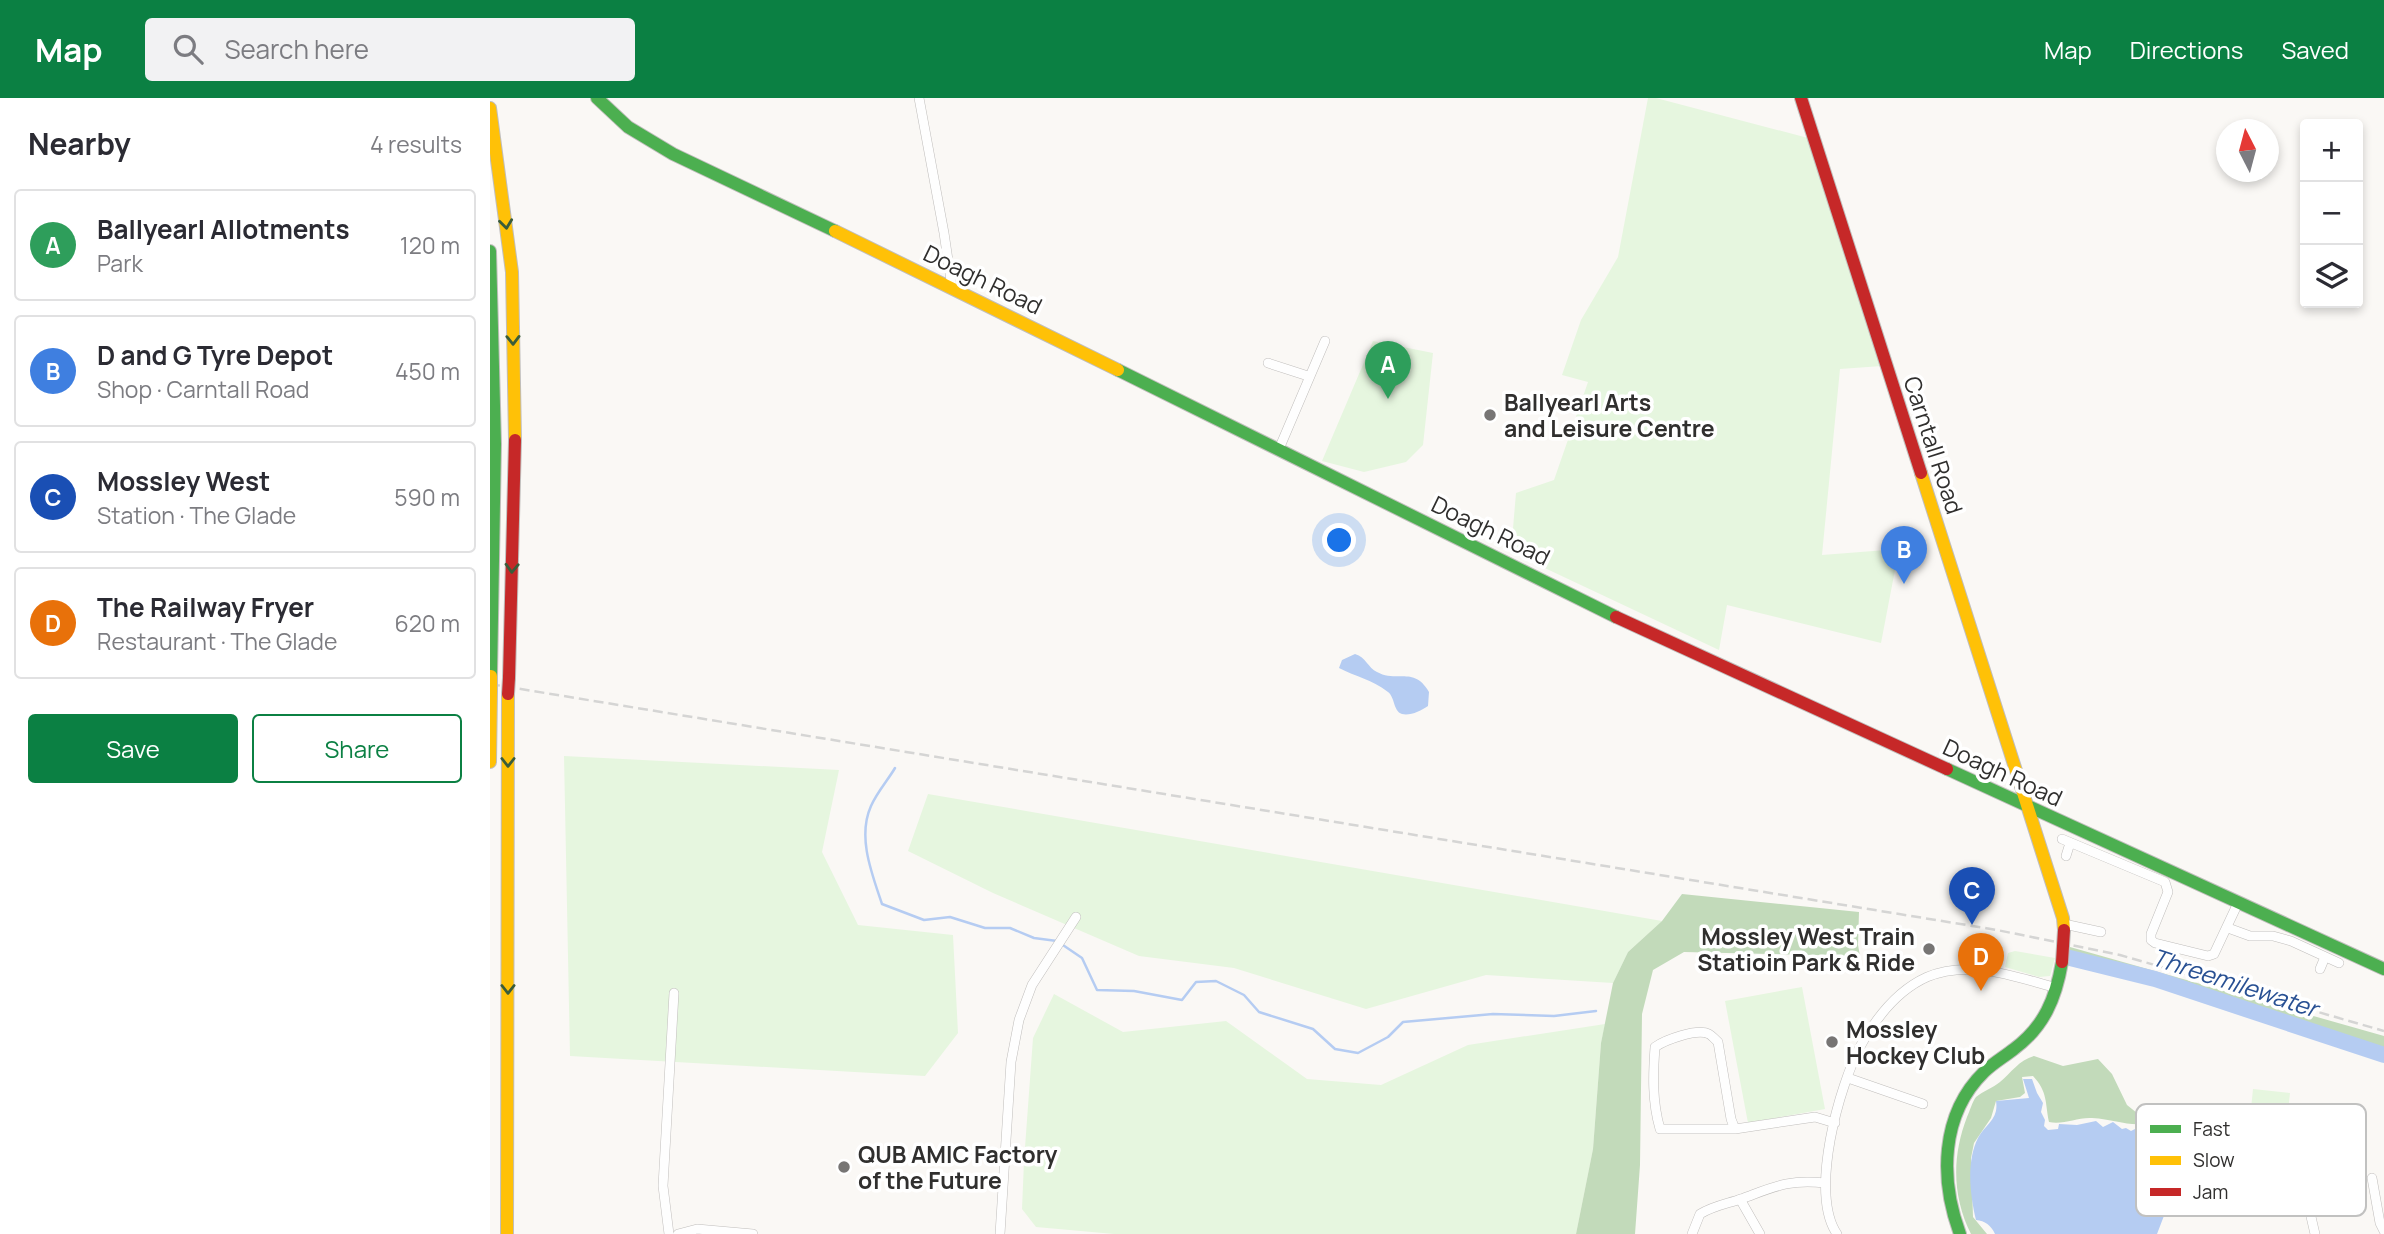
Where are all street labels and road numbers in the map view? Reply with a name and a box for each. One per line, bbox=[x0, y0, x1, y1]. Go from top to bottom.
street label: Doagh Road bbox=[918, 237, 1048, 321]
street label: Carntall Road bbox=[1897, 372, 1971, 518]
street label: Doagh Road bbox=[1426, 488, 1556, 572]
street label: Doagh Road bbox=[1938, 730, 2068, 814]

